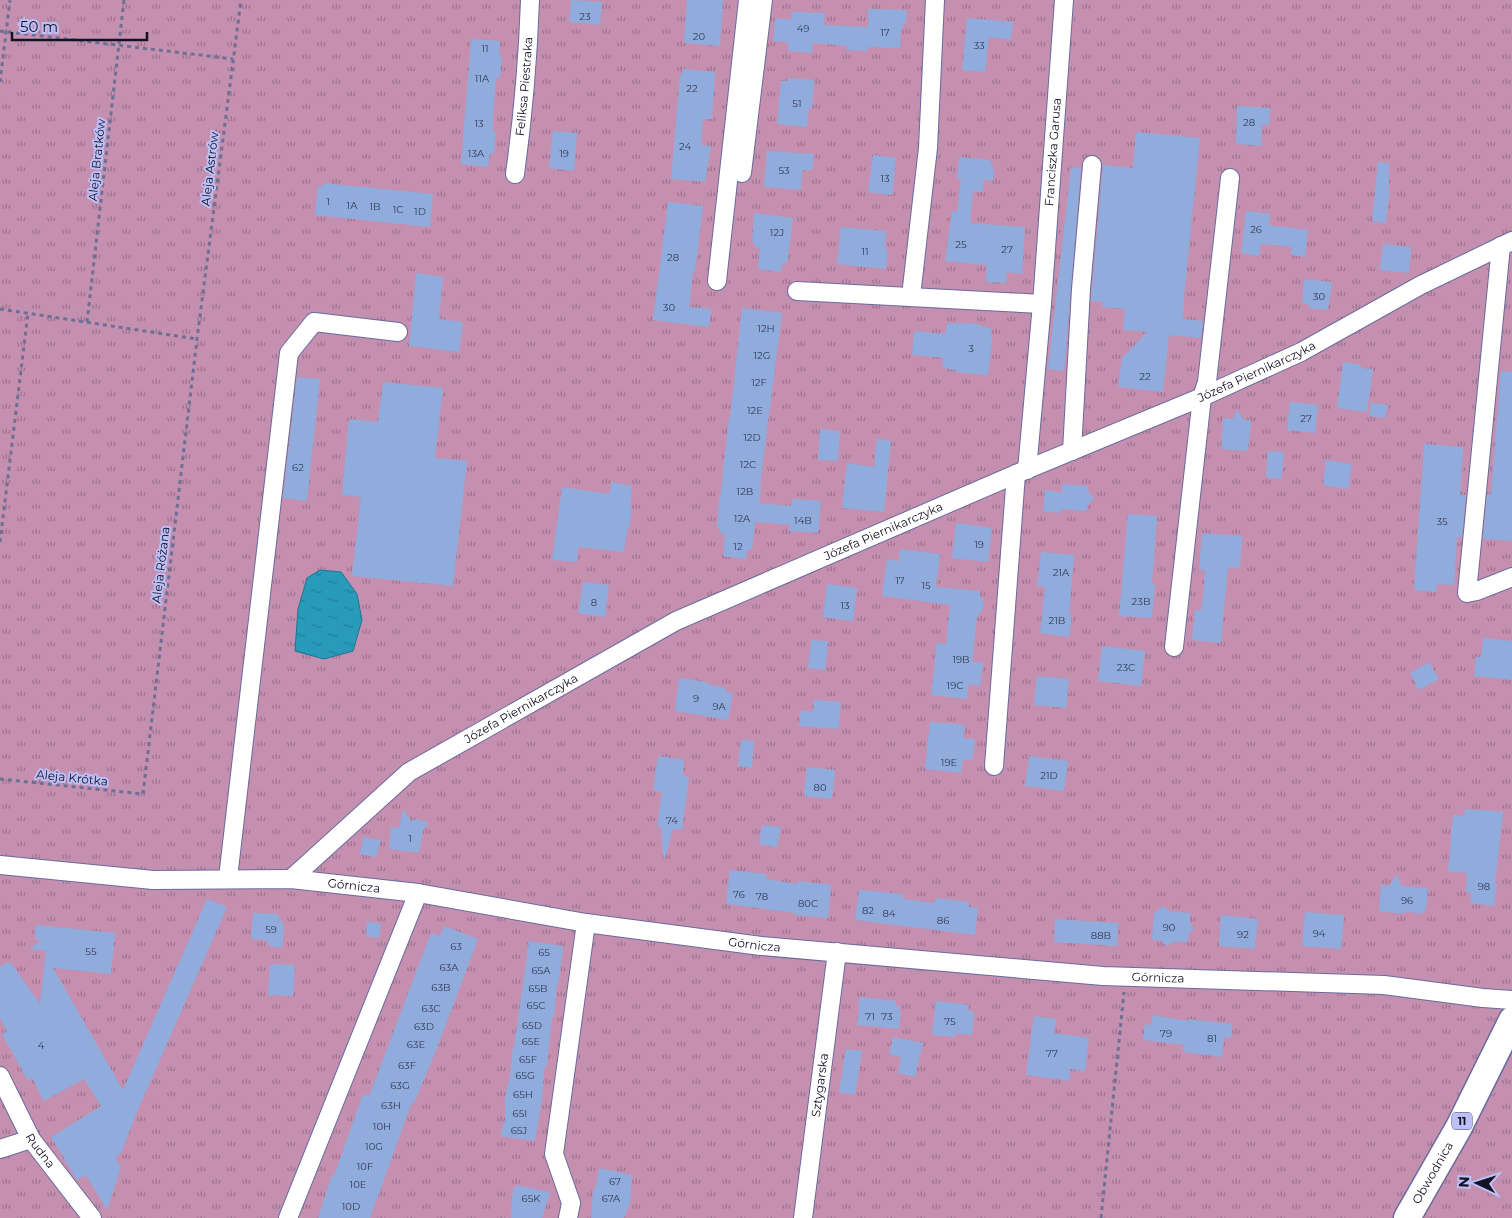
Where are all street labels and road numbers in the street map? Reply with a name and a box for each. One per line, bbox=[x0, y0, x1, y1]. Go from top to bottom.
street label: Feliksa Piestraka bbox=[512, 36, 535, 137]
street label: Franciszka Garusa bbox=[1041, 97, 1064, 207]
street label: Aleja Bratków bbox=[85, 118, 108, 202]
street label: Aleja Astrów bbox=[198, 131, 222, 207]
street label: Józefa Piernikarczyka bbox=[1194, 337, 1318, 405]
street label: Józefa Piernikarczyka bbox=[820, 499, 945, 564]
street label: Aleja Różana bbox=[148, 526, 173, 604]
street label: Józefa Piernikarczyka bbox=[460, 670, 580, 747]
street label: Aleja Krótka bbox=[35, 766, 109, 789]
street label: Górnicza bbox=[327, 875, 381, 896]
street label: Górnicza bbox=[727, 934, 781, 955]
street label: Górnicza bbox=[1131, 969, 1185, 986]
street label: Sztygarska bbox=[808, 1052, 831, 1118]
road number: 11 bbox=[1452, 1112, 1472, 1130]
street label: Rudna bbox=[22, 1131, 59, 1171]
street label: Obwodnica bbox=[1409, 1139, 1456, 1206]

